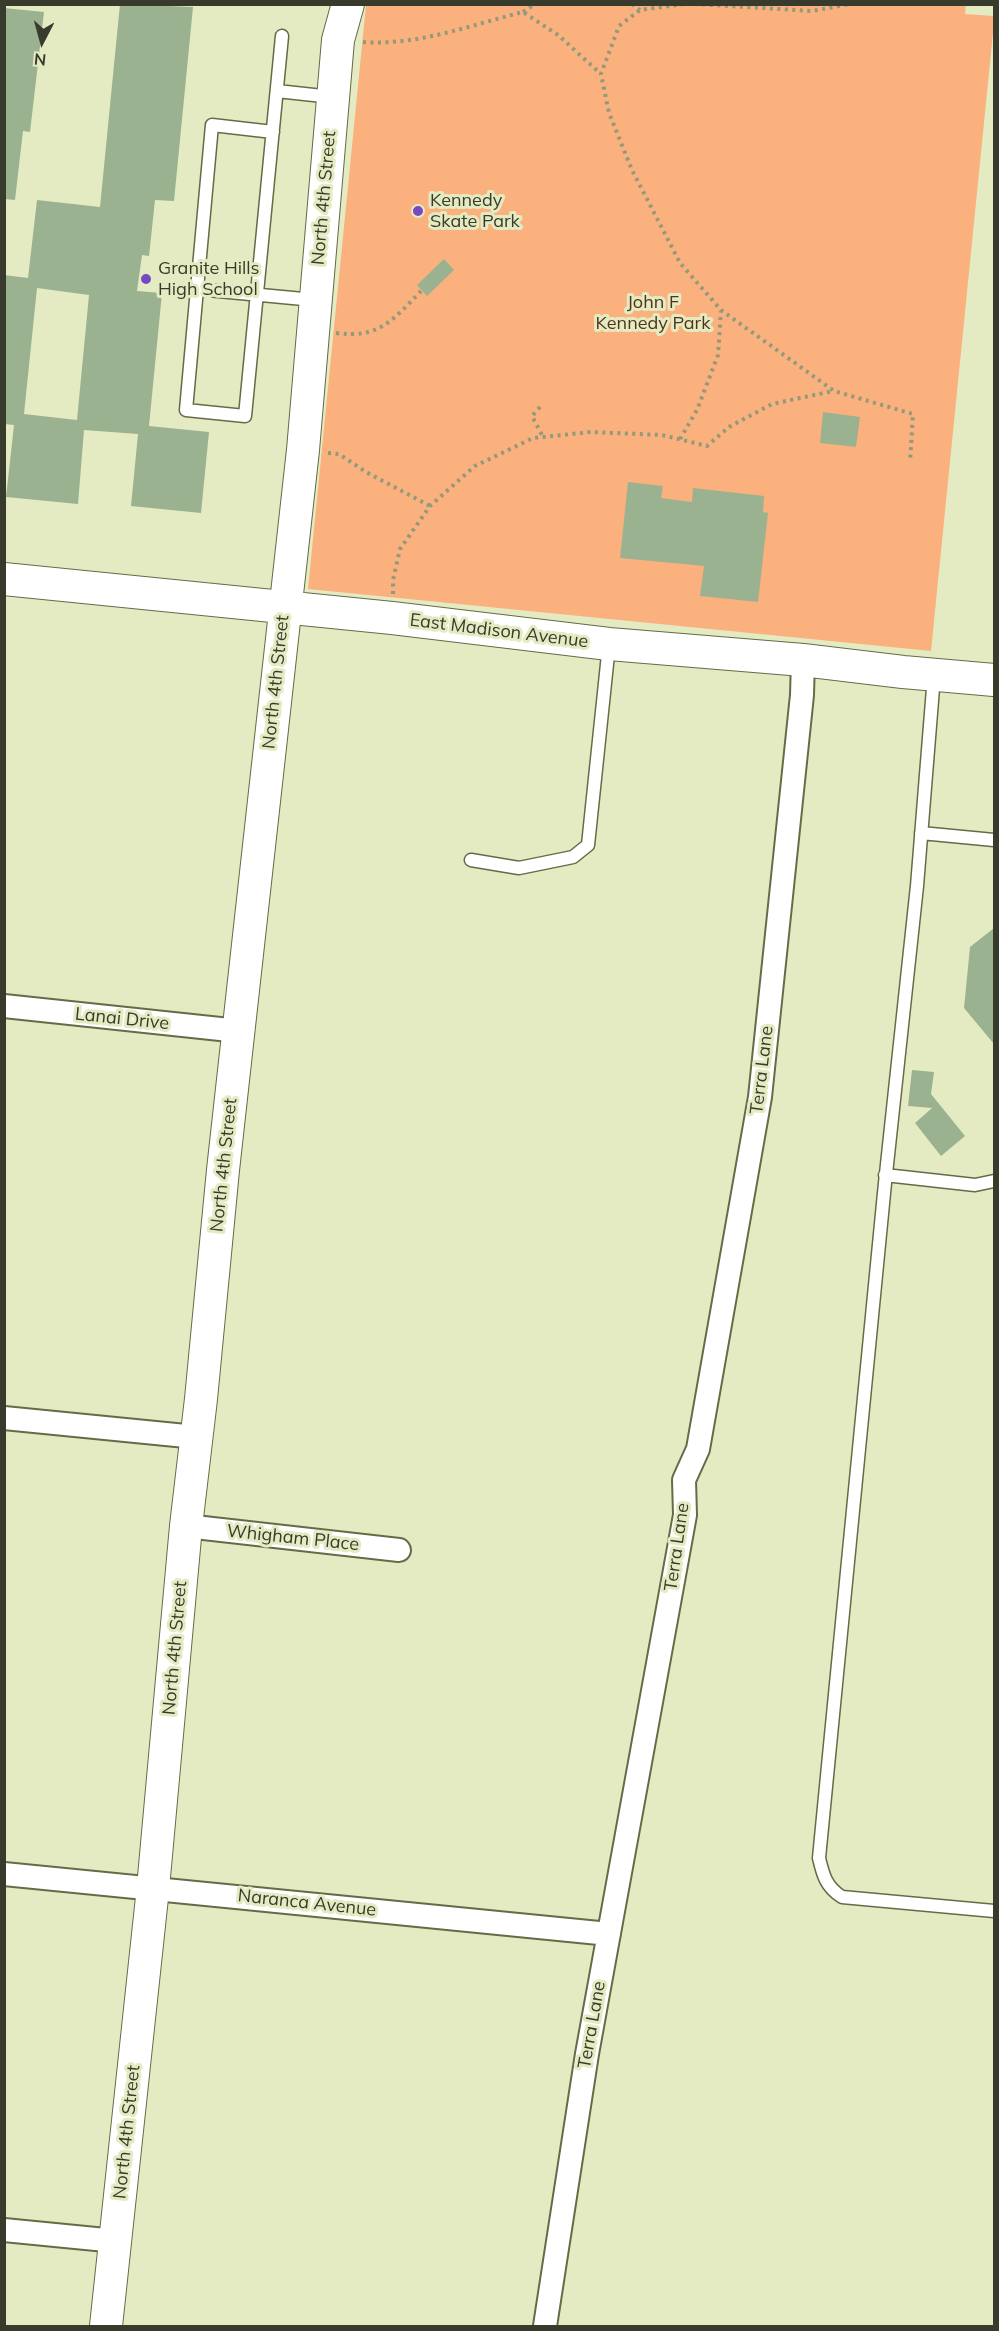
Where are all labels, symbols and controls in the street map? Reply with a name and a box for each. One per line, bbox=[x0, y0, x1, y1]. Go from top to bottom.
north arrow bbox=[12, 12, 72, 72]
text: N bbox=[33, 49, 47, 70]
street label: North 4th Street bbox=[307, 130, 341, 266]
place label: Kennedy Skate Park bbox=[430, 190, 520, 232]
marker: Kennedy Skate Park bbox=[411, 204, 425, 218]
place label: Granite Hills High School bbox=[158, 258, 260, 300]
marker: Granite Hills High School bbox=[139, 272, 153, 286]
park label: John F Kennedy Park bbox=[596, 292, 710, 334]
street label: East Madison Avenue bbox=[409, 609, 589, 653]
street label: North 4th Street bbox=[258, 614, 294, 750]
street label: Lanai Drive bbox=[74, 1003, 170, 1035]
street label: Terra Lane bbox=[746, 1025, 778, 1115]
street label: North 4th Street bbox=[206, 1097, 242, 1233]
street label: Terra Lane bbox=[660, 1502, 694, 1592]
street label: Whigham Place bbox=[226, 1520, 360, 1556]
street label: North 4th Street bbox=[158, 1580, 192, 1716]
street label: Naranca Avenue bbox=[237, 1885, 377, 1921]
street label: Terra Lane bbox=[574, 1979, 610, 2071]
street label: North 4th Street bbox=[109, 2064, 145, 2200]

